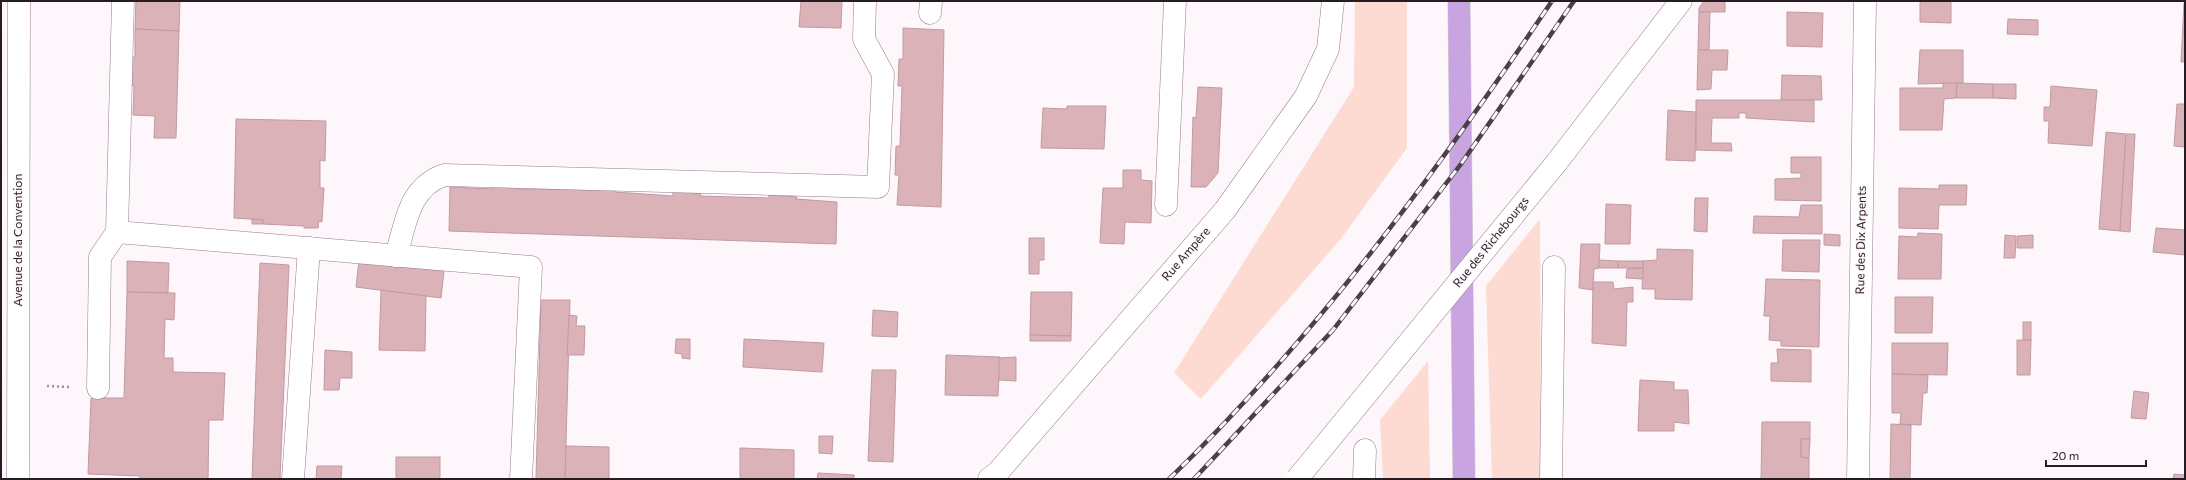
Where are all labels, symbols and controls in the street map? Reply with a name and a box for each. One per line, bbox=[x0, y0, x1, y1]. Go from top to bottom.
street label: Avenue de la Convention bbox=[10, 174, 24, 306]
street label: Rue des Dix Arpents bbox=[1852, 186, 1868, 294]
street label: Rue des Richebourgs bbox=[1449, 193, 1531, 289]
street label: Rue Ampère bbox=[1158, 224, 1212, 283]
scale bar bbox=[2046, 442, 2146, 468]
text: 20 m bbox=[2052, 448, 2079, 462]

